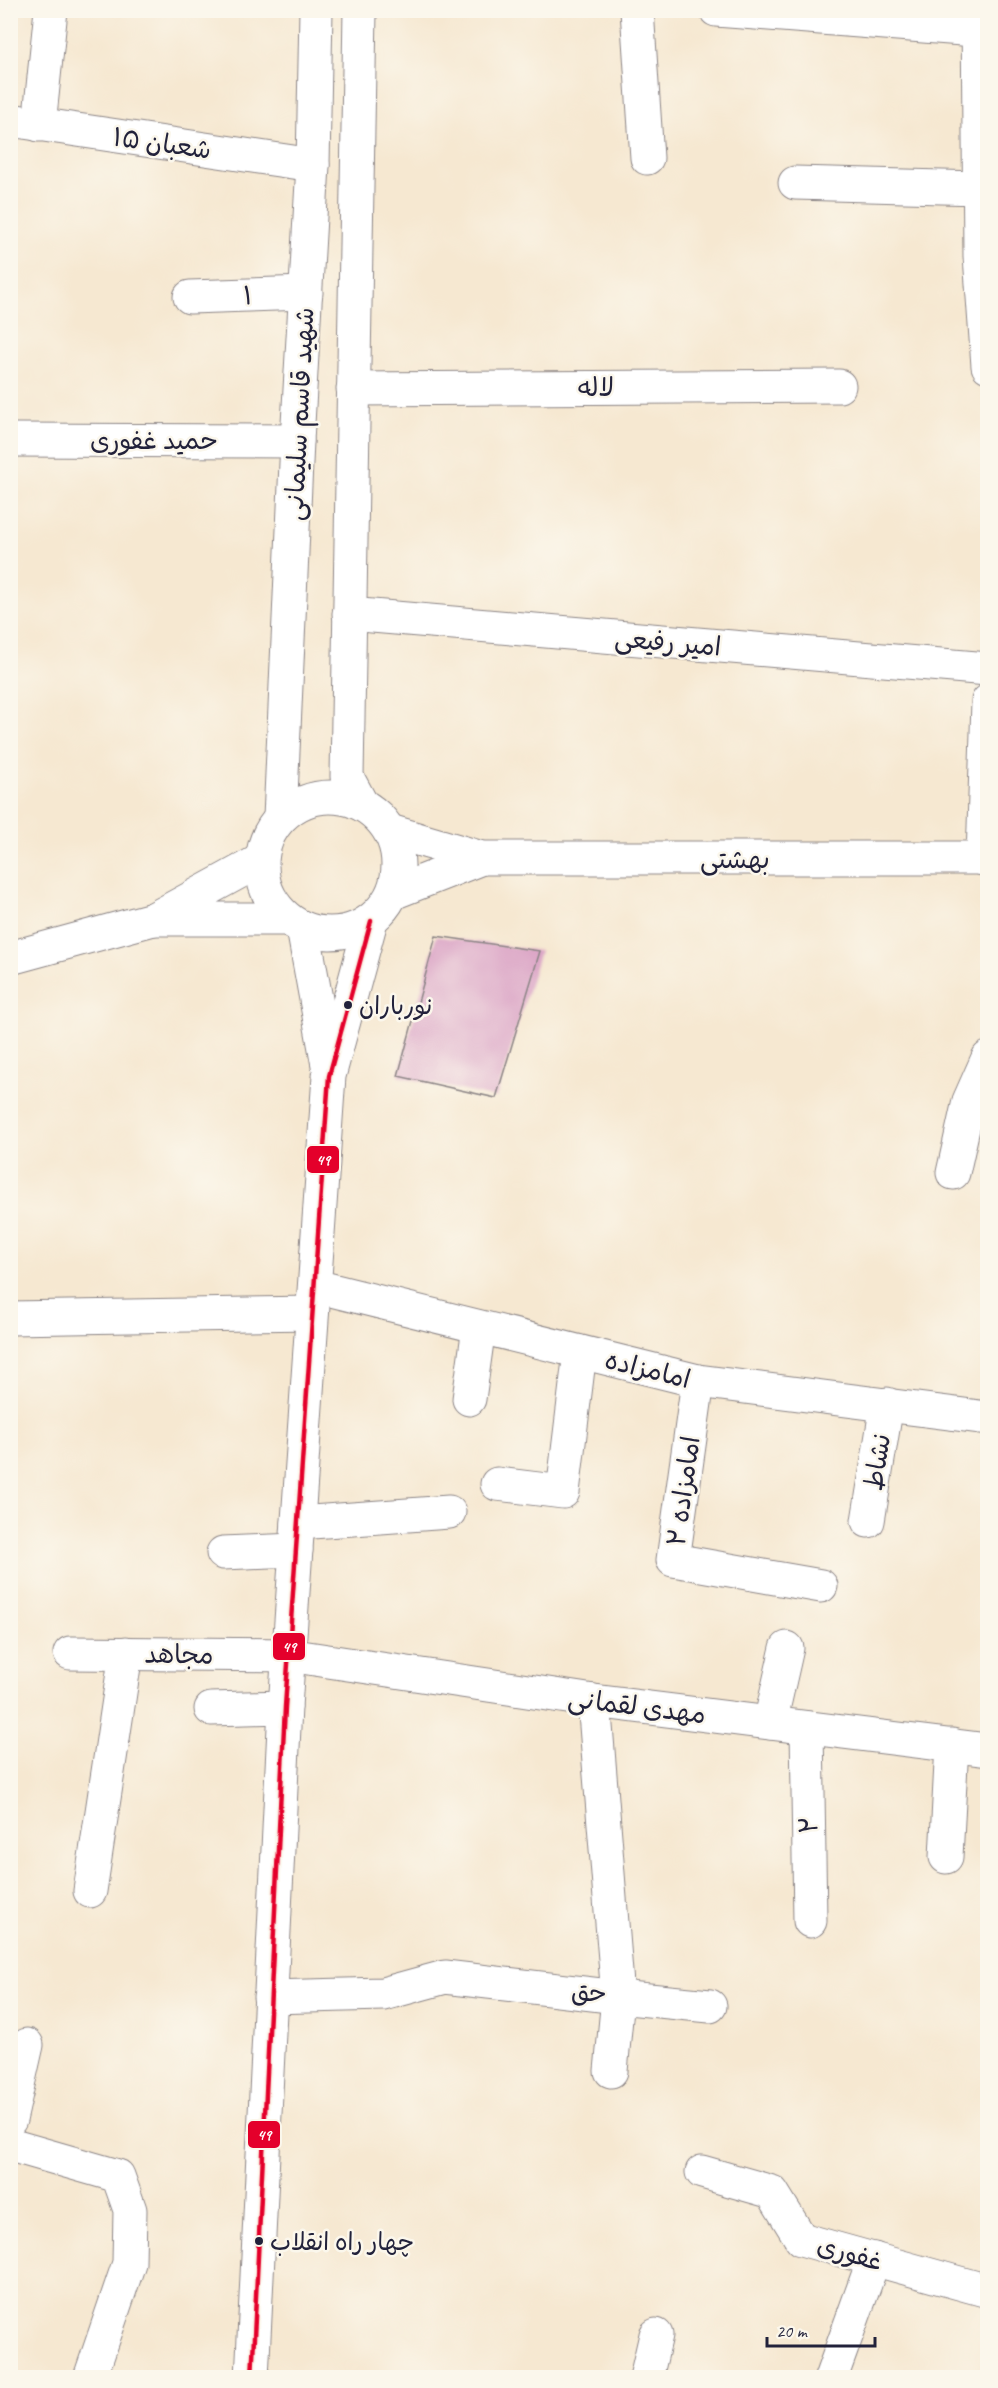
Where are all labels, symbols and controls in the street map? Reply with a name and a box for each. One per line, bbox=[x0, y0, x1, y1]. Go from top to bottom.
street label: ۱۵ شعبان bbox=[111, 120, 213, 167]
street label: ۱ bbox=[243, 279, 253, 312]
street label: شهید قاسم سلیمانی bbox=[277, 306, 325, 522]
street label: لاله bbox=[578, 371, 614, 404]
street label: حمید غفوری bbox=[90, 424, 218, 457]
street label: امیر رفیعی bbox=[613, 621, 723, 664]
street label: بهشتی bbox=[700, 843, 770, 876]
place label: نورباران bbox=[359, 991, 432, 1021]
marker: نورباران bbox=[342, 999, 354, 1011]
line badge: 49 bbox=[306, 1145, 340, 1174]
text: 49 bbox=[316, 1150, 332, 1170]
street label: امامزاده bbox=[602, 1343, 694, 1396]
street label: نشاط bbox=[857, 1431, 898, 1493]
street label: امامزاده ۲ bbox=[659, 1434, 708, 1548]
line badge: 49 bbox=[272, 1632, 306, 1661]
street label: مجاهد bbox=[144, 1637, 214, 1672]
text: 49 bbox=[282, 1637, 298, 1657]
street label: مهدی لقمانی bbox=[566, 1682, 708, 1731]
street label: ۲ bbox=[792, 1816, 825, 1834]
street label: حق bbox=[570, 1975, 608, 2010]
line badge: 49 bbox=[247, 2120, 281, 2149]
text: 49 bbox=[257, 2125, 273, 2145]
place label: چهار راه انقلاب bbox=[270, 2227, 414, 2257]
street label: غفوری bbox=[813, 2228, 886, 2279]
marker: چهار راه انقلاب bbox=[253, 2235, 265, 2247]
scale bar bbox=[767, 2310, 875, 2348]
text: 20 m bbox=[776, 2320, 809, 2342]

